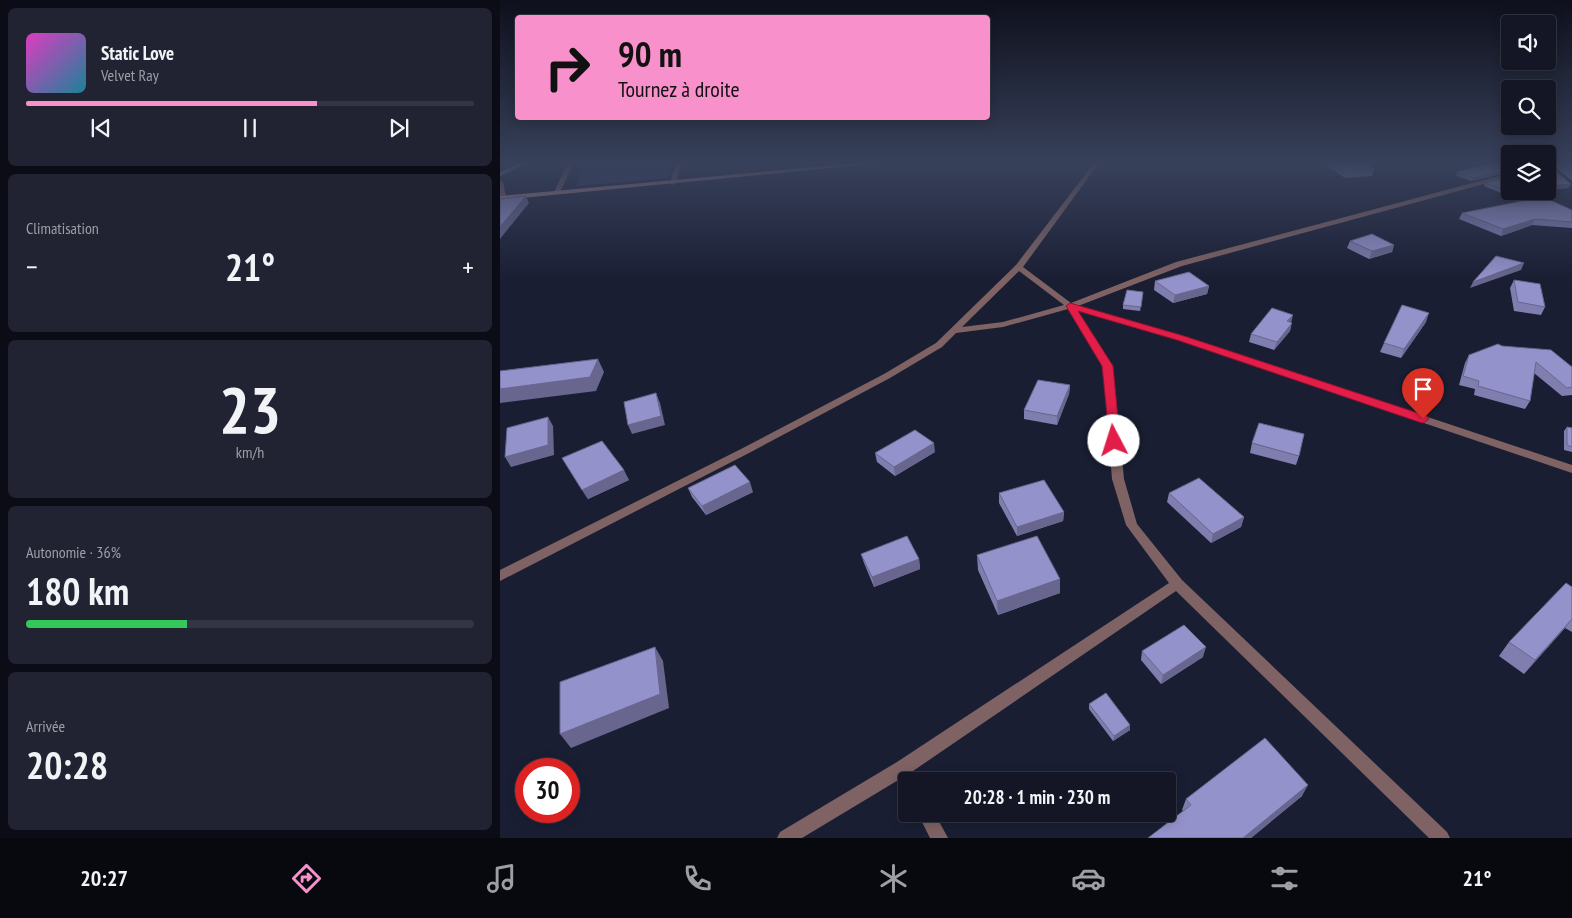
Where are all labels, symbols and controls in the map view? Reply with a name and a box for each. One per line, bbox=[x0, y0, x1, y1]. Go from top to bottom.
map controls bbox=[1501, 15, 1556, 200]
button: sound bbox=[1501, 15, 1556, 70]
text: 90 m bbox=[618, 31, 682, 77]
icon: right bbox=[535, 35, 600, 100]
text: Static Love bbox=[101, 41, 174, 65]
text: Velvet Ray bbox=[101, 65, 159, 85]
text: Tournez à droite bbox=[618, 75, 740, 103]
button: search bbox=[1501, 80, 1556, 135]
icon: previous bbox=[87, 114, 115, 142]
icon: pause bbox=[236, 114, 264, 142]
icon: next bbox=[385, 114, 413, 142]
button: layers bbox=[1501, 145, 1556, 200]
text: Climatisation bbox=[26, 218, 99, 238]
text: 21° bbox=[225, 242, 275, 291]
text: − bbox=[26, 248, 38, 285]
text: + bbox=[462, 248, 474, 285]
text: 23 bbox=[219, 367, 281, 451]
pin bbox=[1402, 368, 1444, 419]
icon: arrive bbox=[1409, 375, 1437, 403]
position arrow bbox=[1087, 414, 1139, 466]
text: km/h bbox=[236, 442, 264, 462]
text: Autonomie · 36% bbox=[26, 542, 121, 562]
text: 180 km bbox=[26, 566, 129, 615]
text: Arrivée bbox=[26, 716, 65, 736]
text: 20:28 bbox=[26, 740, 108, 789]
speed limit sign: 30 bbox=[515, 758, 580, 823]
text: 20:28 · 1 min · 230 m bbox=[964, 785, 1110, 809]
icon: directions bbox=[289, 861, 324, 896]
icon: music bbox=[484, 861, 519, 896]
icon: phone bbox=[680, 861, 715, 896]
icon: climate bbox=[876, 861, 911, 896]
icon: car bbox=[1071, 861, 1106, 896]
icon: filters bbox=[1267, 861, 1302, 896]
text: 20:27 bbox=[80, 864, 128, 892]
text: 21° bbox=[1463, 864, 1492, 892]

